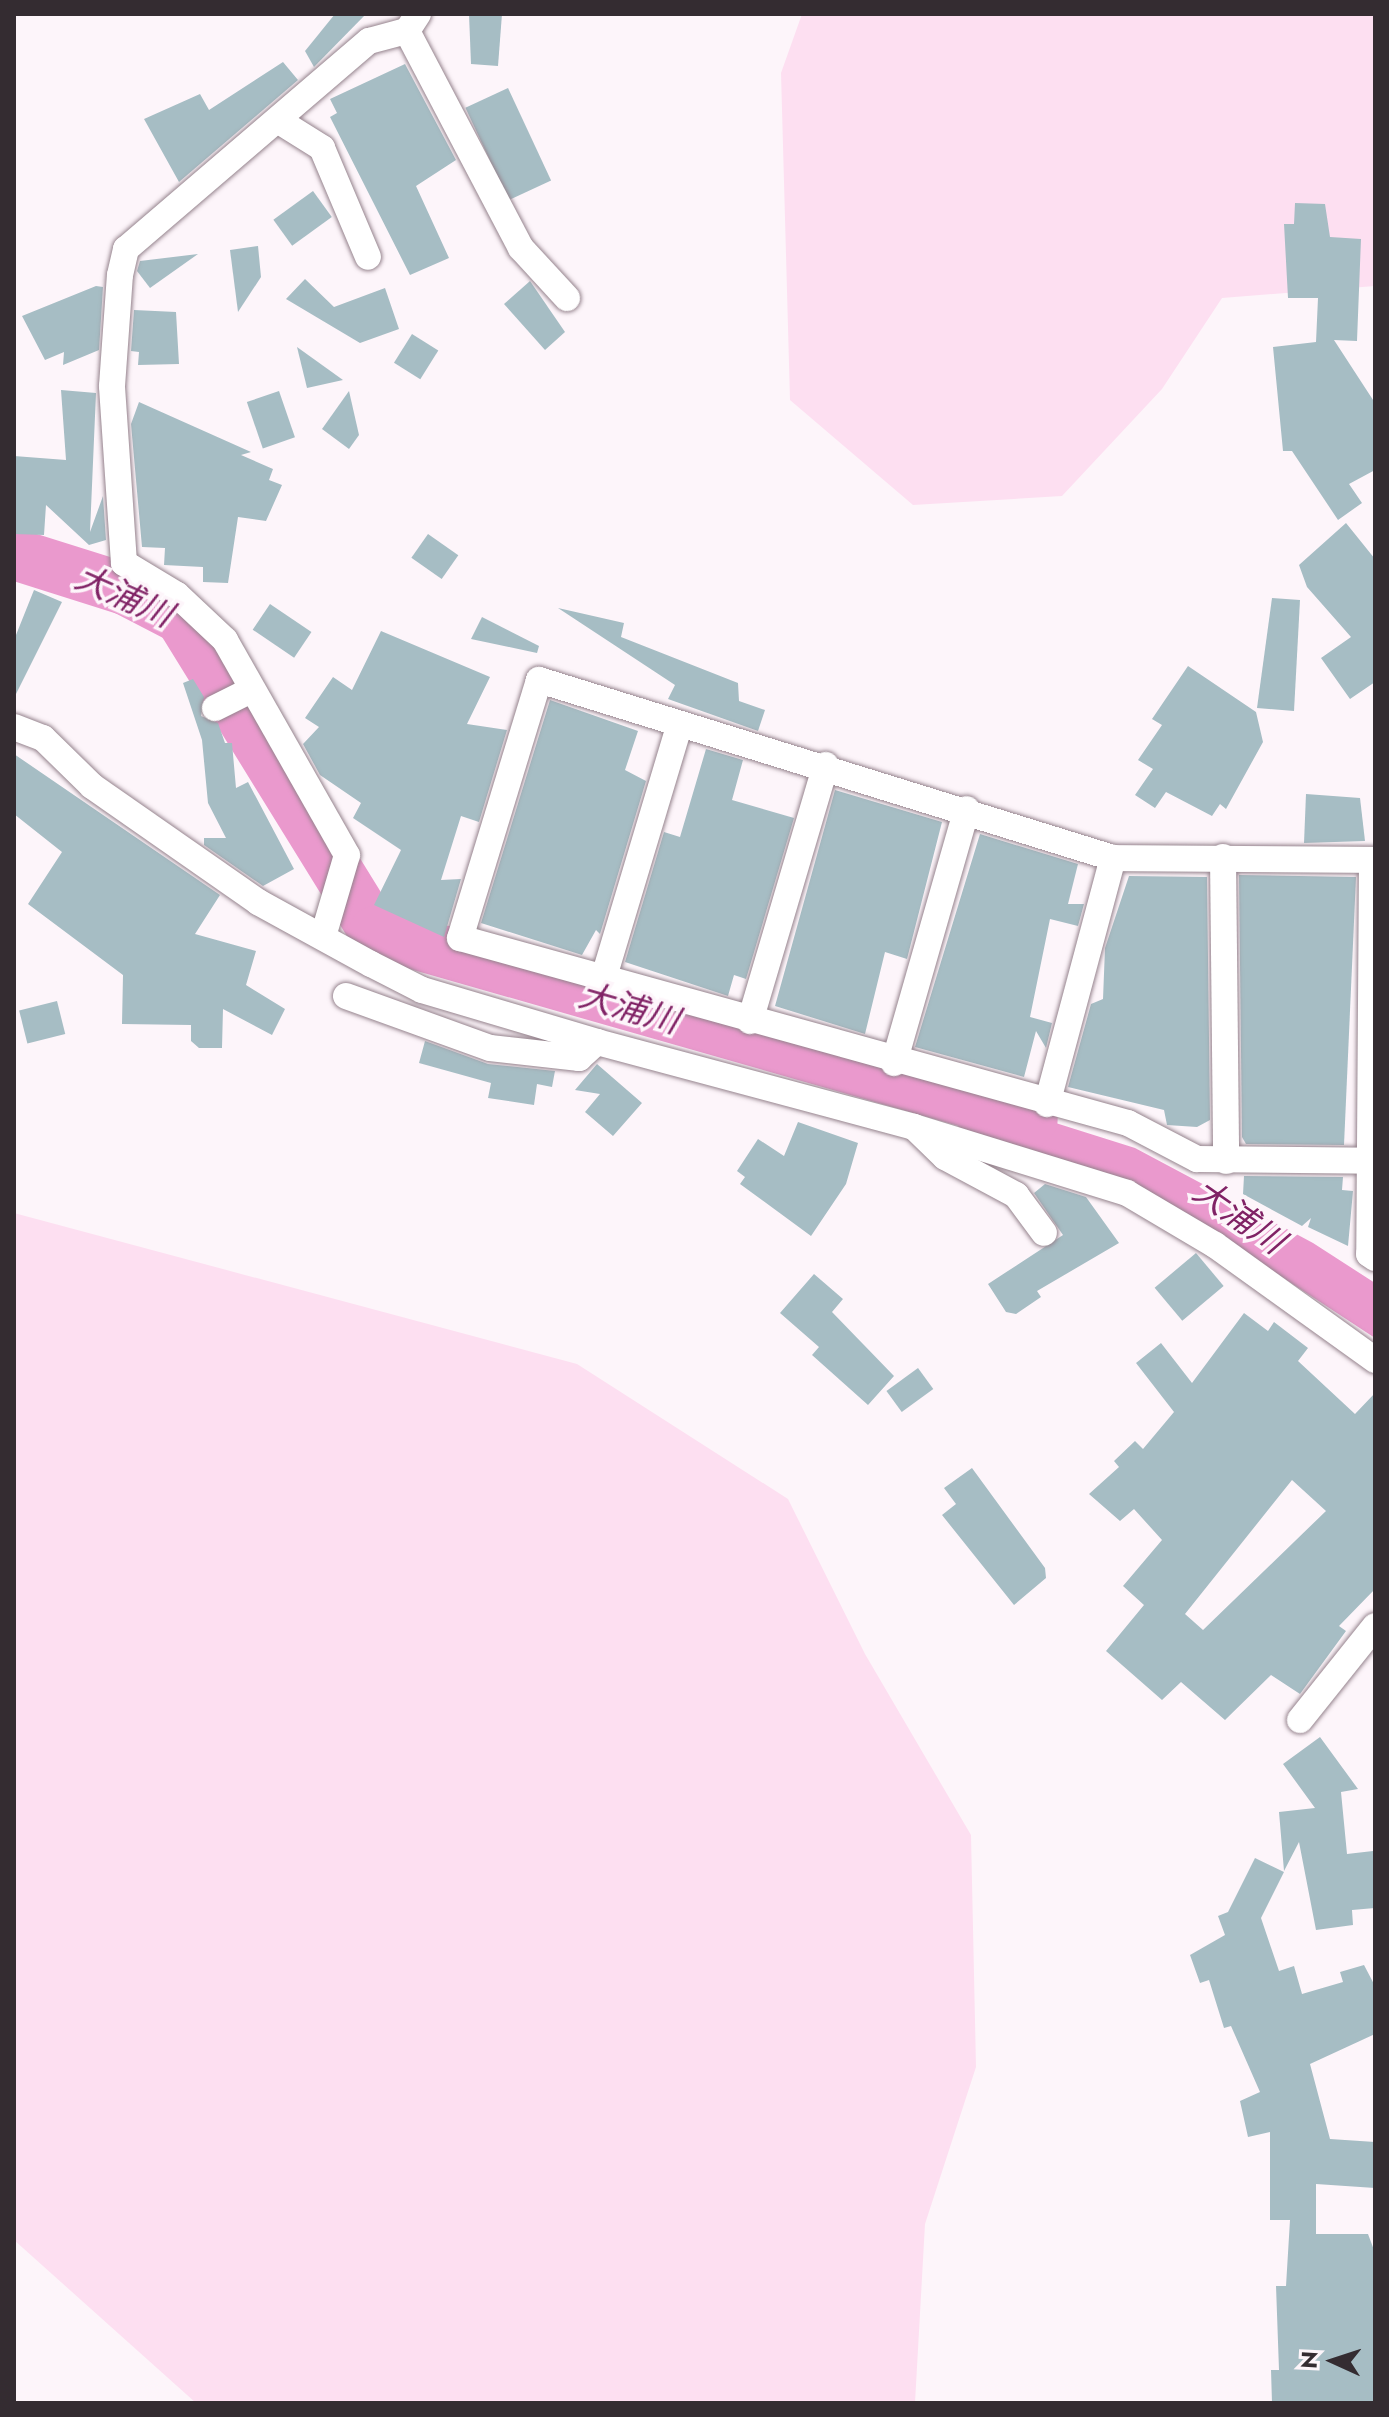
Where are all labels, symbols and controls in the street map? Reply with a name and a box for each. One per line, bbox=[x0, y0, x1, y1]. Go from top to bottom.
water label: 大浦川 bbox=[69, 557, 179, 635]
water label: 大浦川 bbox=[574, 974, 684, 1042]
water label: 大浦川 bbox=[1186, 1170, 1292, 1262]
north arrow bbox=[1293, 2321, 1373, 2401]
text: N bbox=[1293, 2350, 1325, 2369]

